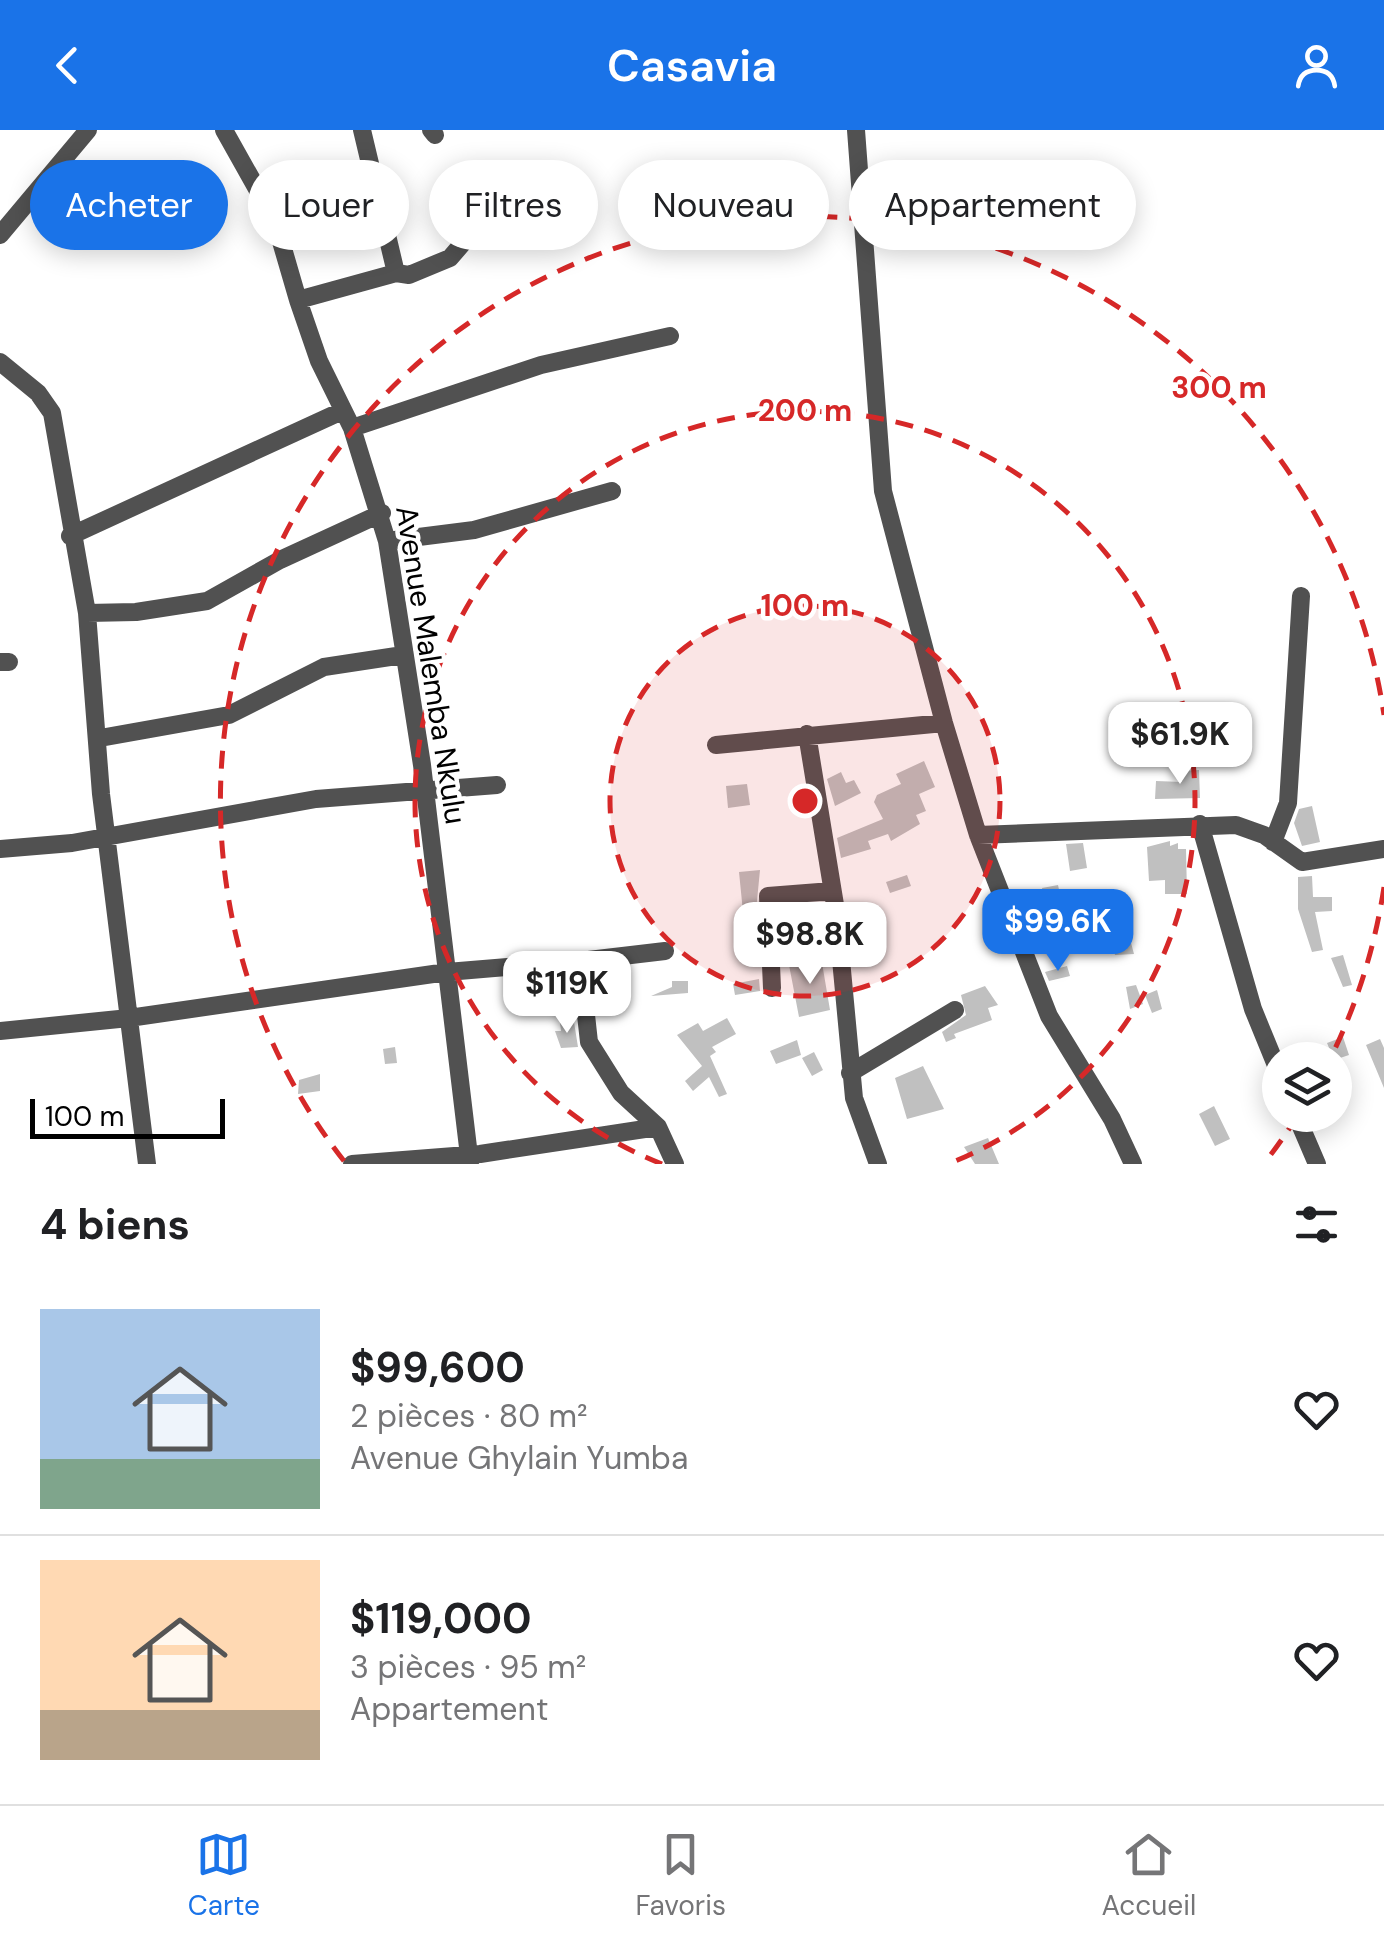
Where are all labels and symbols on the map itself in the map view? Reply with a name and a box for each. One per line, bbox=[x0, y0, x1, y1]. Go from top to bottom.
text: 300 m bbox=[1171, 368, 1267, 407]
text: 200 m bbox=[758, 391, 852, 430]
street label: Avenue Malemba Nkulu bbox=[387, 503, 476, 827]
text: 100 m bbox=[761, 586, 849, 625]
pin: $61.9K bbox=[1099, 702, 1261, 787]
centre of rings bbox=[787, 783, 823, 819]
pin: $99.6K bbox=[977, 889, 1139, 974]
pin: $98.8K bbox=[729, 902, 891, 987]
pin: $119K bbox=[497, 951, 637, 1036]
scale bar bbox=[30, 1094, 225, 1138]

